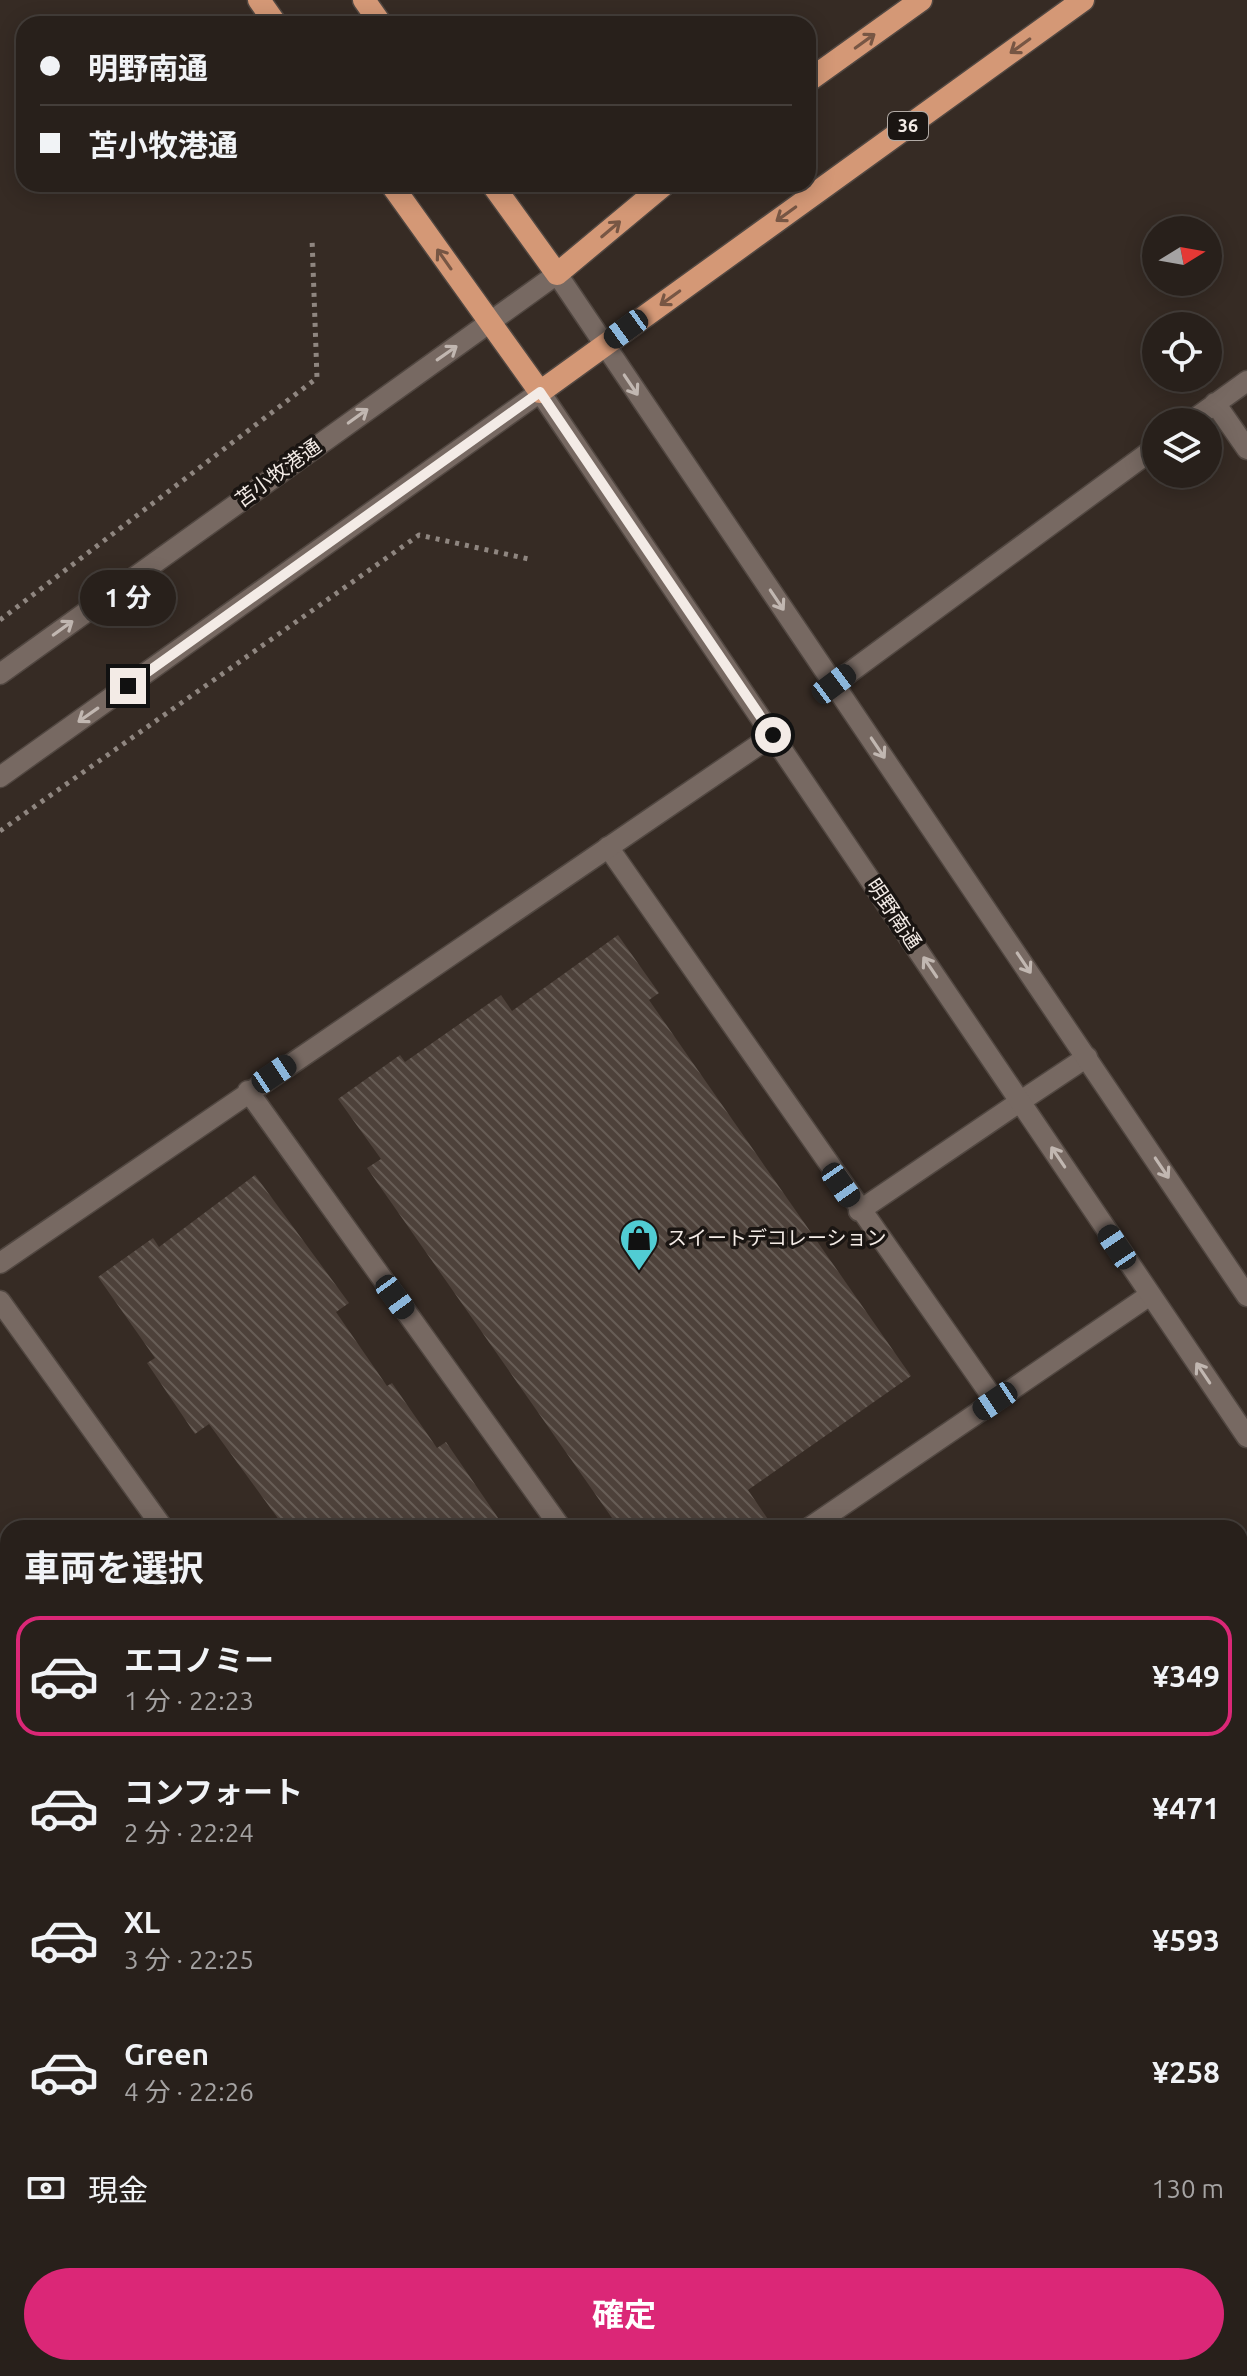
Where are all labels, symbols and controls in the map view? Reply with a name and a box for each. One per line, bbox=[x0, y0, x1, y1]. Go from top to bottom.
one-way arrow bbox=[853, 33, 875, 49]
one-way arrow bbox=[1010, 37, 1031, 54]
text: 明野南通 bbox=[88, 51, 208, 85]
road number: 36 bbox=[888, 112, 928, 140]
text: 苫小牧港通 bbox=[88, 128, 238, 162]
one-way arrow bbox=[776, 206, 798, 222]
north arrow bbox=[1142, 216, 1222, 296]
map controls bbox=[1142, 216, 1222, 488]
one-way arrow bbox=[600, 220, 621, 238]
one-way arrow bbox=[436, 249, 453, 270]
one-way arrow bbox=[659, 289, 681, 306]
car bbox=[600, 305, 652, 353]
button: locate bbox=[1142, 312, 1222, 392]
one-way arrow bbox=[436, 345, 457, 362]
one-way arrow bbox=[623, 373, 639, 396]
one-way arrow bbox=[346, 408, 368, 424]
button: layers bbox=[1142, 408, 1222, 488]
street label: 苫小牧港通 bbox=[230, 434, 325, 511]
callout: 1 分 bbox=[80, 570, 176, 626]
text: 1 分 bbox=[105, 583, 151, 612]
one-way arrow bbox=[769, 589, 785, 611]
one-way arrow bbox=[52, 620, 74, 636]
car bbox=[808, 660, 860, 708]
route end bbox=[110, 668, 146, 704]
one-way arrow bbox=[77, 707, 99, 723]
route start bbox=[755, 717, 791, 753]
one-way arrow bbox=[869, 737, 886, 759]
street label: 明野南通 bbox=[863, 874, 926, 953]
one-way arrow bbox=[1016, 952, 1032, 974]
one-way arrow bbox=[922, 957, 938, 979]
car bbox=[247, 1051, 301, 1097]
one-way arrow bbox=[1050, 1146, 1066, 1169]
one-way arrow bbox=[1154, 1157, 1170, 1179]
car bbox=[817, 1158, 865, 1212]
shop icon: スイートデコレーション bbox=[618, 1217, 660, 1272]
car bbox=[1094, 1220, 1140, 1274]
place label: スイートデコレーション bbox=[667, 1226, 887, 1249]
car bbox=[371, 1271, 419, 1323]
one-way arrow bbox=[1195, 1362, 1211, 1385]
car bbox=[968, 1378, 1022, 1424]
text: 車両を選択 bbox=[24, 1547, 204, 1588]
icon: car bbox=[28, 1640, 100, 1712]
text: エコノミー bbox=[124, 1643, 274, 1677]
text: ¥349 bbox=[1152, 1659, 1220, 1693]
text: 1 分 · 22:23 bbox=[124, 1686, 254, 1715]
icon: car bbox=[28, 1772, 100, 1844]
text: コンフォート bbox=[124, 1775, 303, 1809]
text: ¥471 bbox=[1152, 1791, 1220, 1825]
text: 2 分 · 22:24 bbox=[124, 1818, 254, 1847]
icon: car bbox=[28, 1904, 100, 1976]
text: XL bbox=[124, 1905, 160, 1939]
text: ¥593 bbox=[1152, 1923, 1220, 1957]
text: 3 分 · 22:25 bbox=[124, 1945, 254, 1974]
icon: car bbox=[28, 2036, 100, 2108]
text: Green bbox=[124, 2037, 209, 2071]
text: ¥258 bbox=[1152, 2055, 1220, 2089]
text: 4 分 · 22:26 bbox=[124, 2077, 254, 2106]
icon: cash bbox=[24, 2166, 68, 2210]
text: 現金 bbox=[88, 2173, 148, 2207]
text: 130 m bbox=[1152, 2174, 1224, 2203]
button: 確定 bbox=[24, 2268, 1224, 2360]

